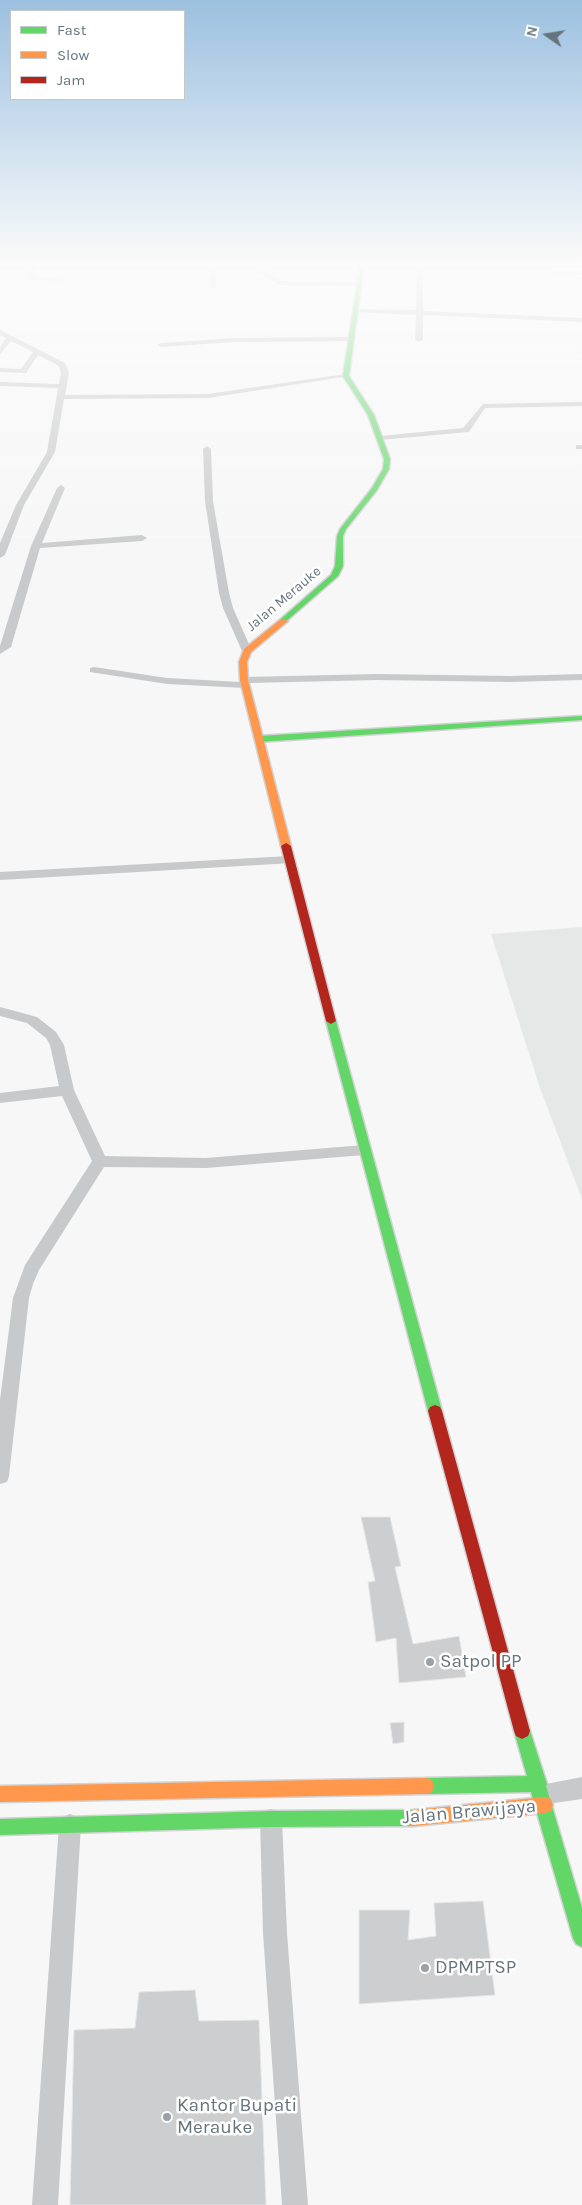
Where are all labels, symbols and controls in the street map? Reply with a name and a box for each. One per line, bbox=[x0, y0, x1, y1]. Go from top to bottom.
legend bbox=[10, 10, 185, 100]
north arrow bbox=[522, 10, 572, 60]
text: Fast bbox=[57, 21, 86, 39]
text: N bbox=[522, 25, 541, 38]
text: Slow bbox=[57, 46, 89, 64]
text: Jam bbox=[57, 71, 85, 89]
street label: Jalan Merauke bbox=[243, 563, 325, 635]
place label: Satpol PP bbox=[440, 1651, 521, 1673]
marker: Satpol PP bbox=[424, 1656, 436, 1668]
street label: Jalan Brawijaya bbox=[401, 1795, 537, 1829]
place label: DPMPTSP bbox=[435, 1957, 516, 1979]
marker: DPMPTSP bbox=[419, 1962, 431, 1974]
place label: Kantor Bupati Merauke bbox=[177, 2095, 297, 2139]
marker: Kantor Bupati Merauke bbox=[161, 2111, 173, 2123]

